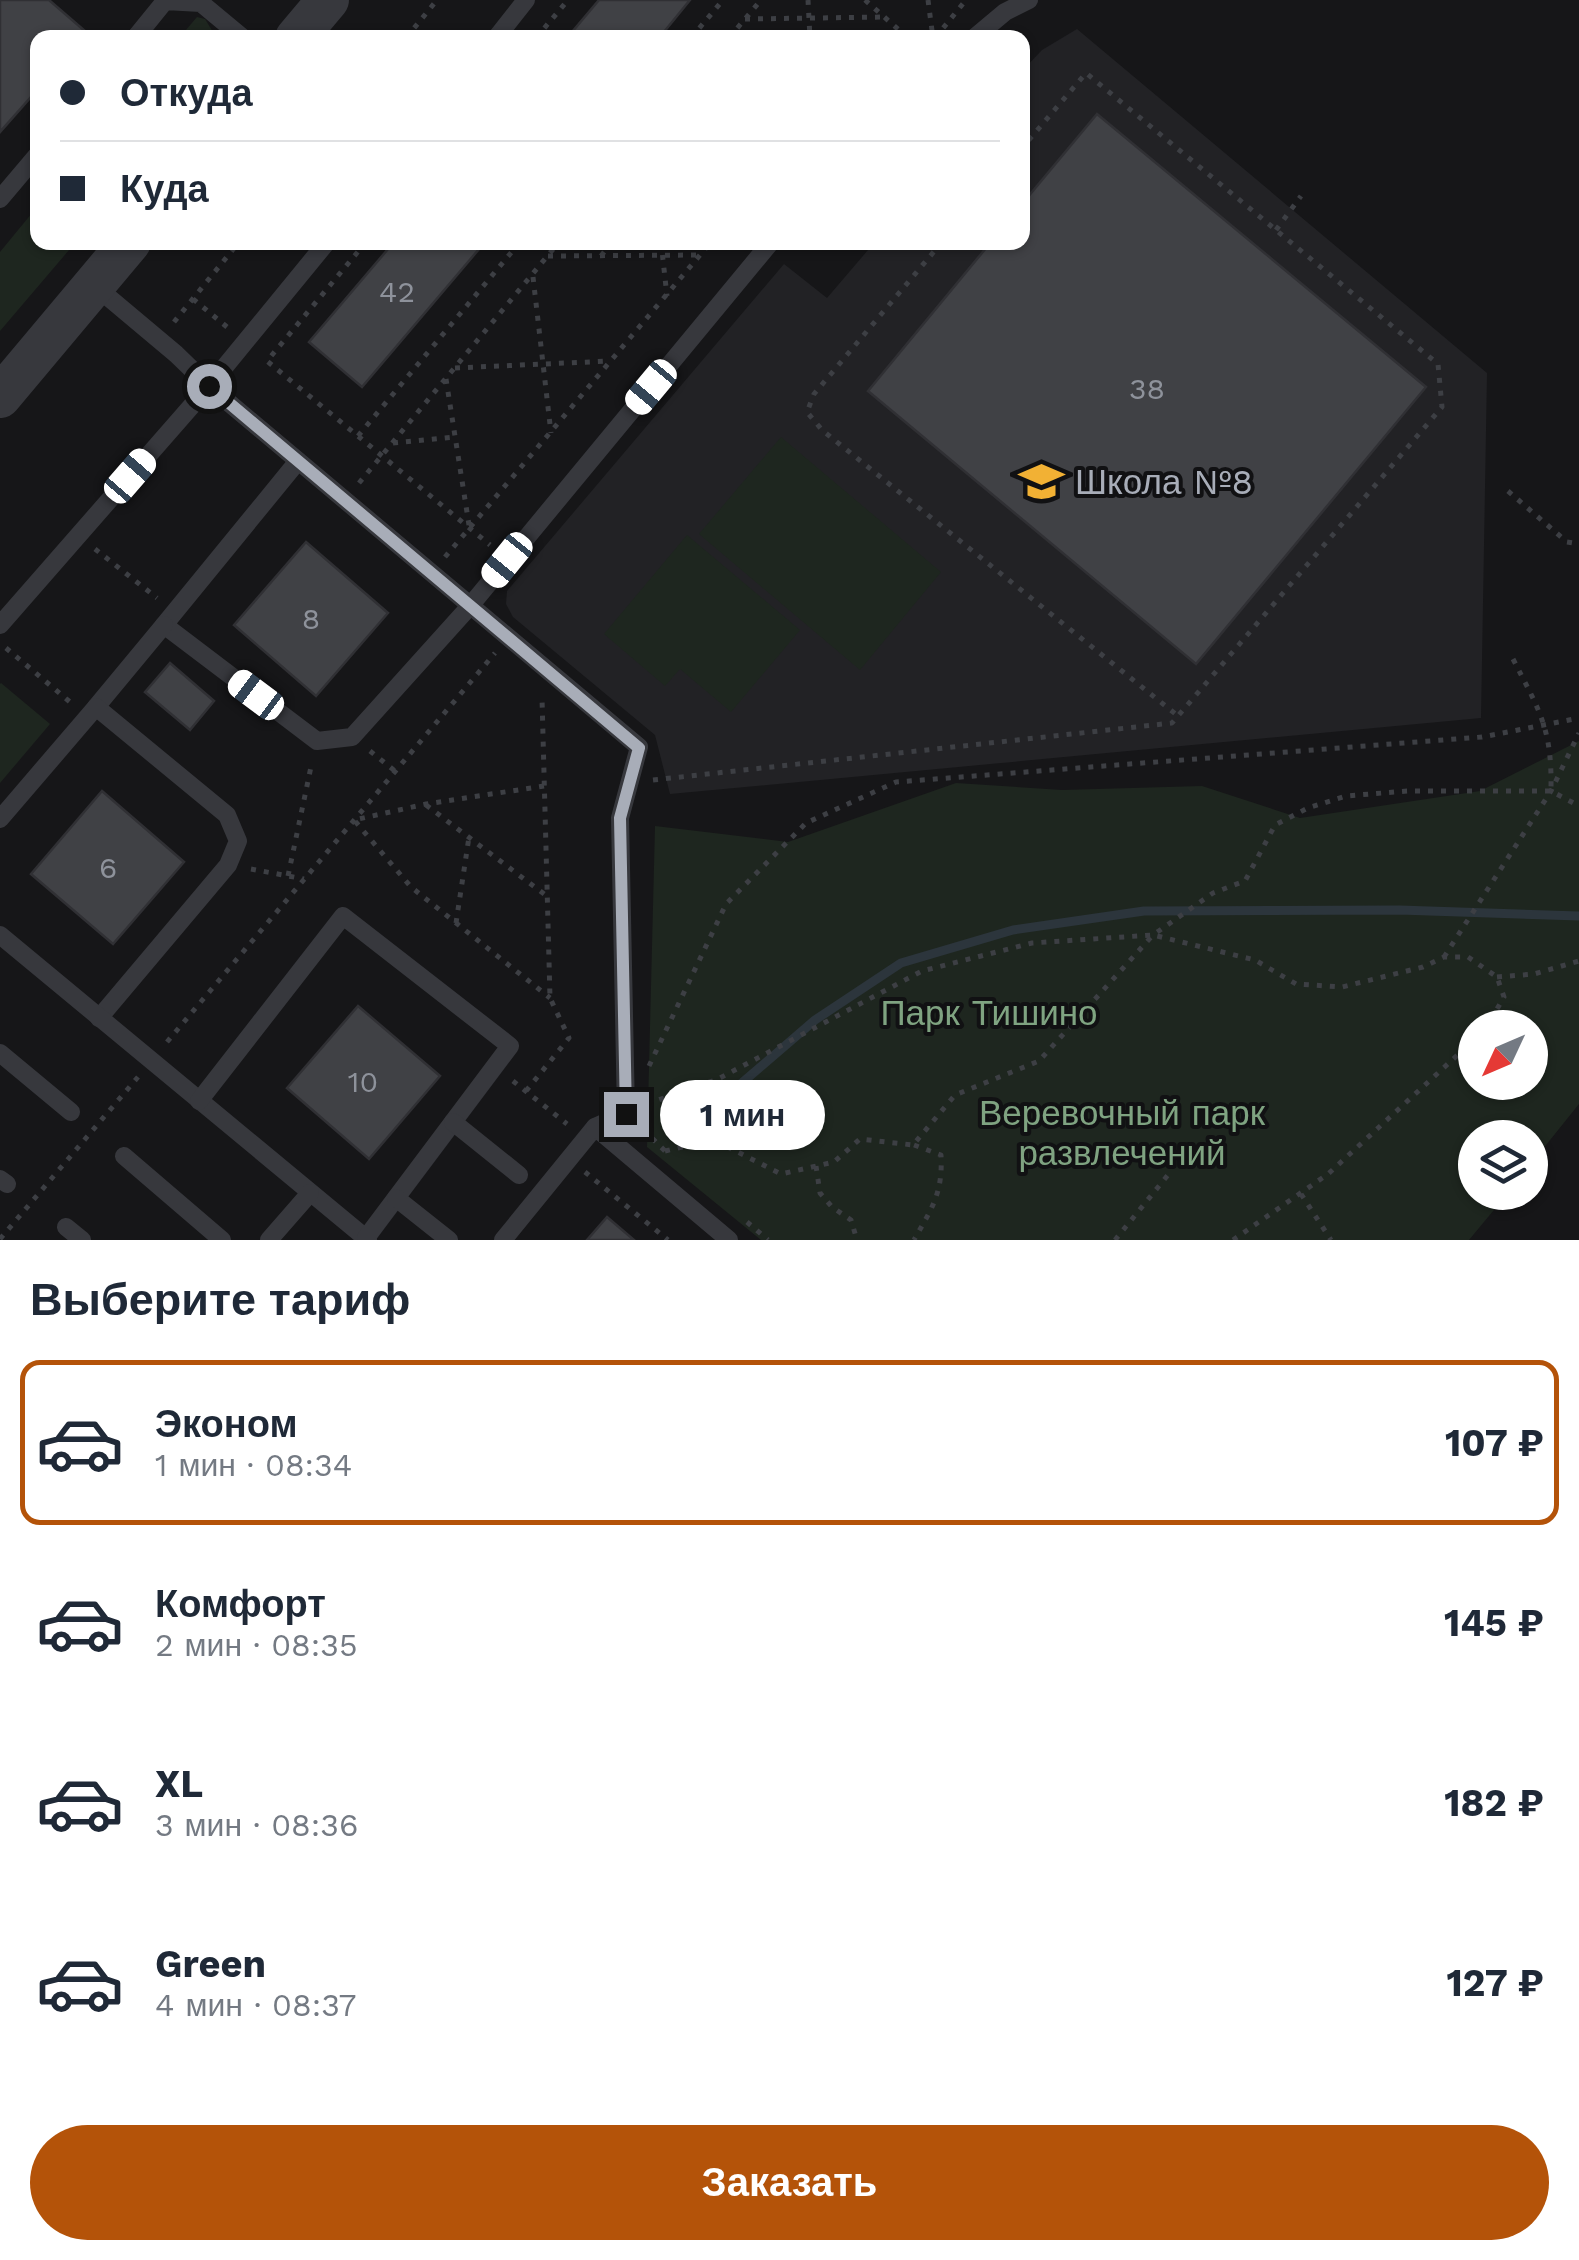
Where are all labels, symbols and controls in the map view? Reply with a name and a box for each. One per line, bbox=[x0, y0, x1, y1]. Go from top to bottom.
text: Откуда bbox=[120, 71, 253, 115]
text: Куда bbox=[120, 167, 209, 211]
house number: 42 bbox=[379, 274, 415, 309]
car bbox=[620, 354, 682, 420]
route start bbox=[187, 364, 232, 409]
house number: 38 bbox=[1129, 371, 1165, 406]
car bbox=[99, 444, 161, 508]
school or university icon: Школа №8 bbox=[1018, 458, 1066, 506]
place label: Школа №8 bbox=[1075, 461, 1253, 503]
car bbox=[476, 527, 538, 593]
house number: 8 bbox=[302, 601, 320, 636]
car bbox=[223, 665, 289, 725]
house number: 6 bbox=[99, 850, 117, 885]
park label: Парк Тишино bbox=[880, 992, 1098, 1034]
north arrow bbox=[1458, 1010, 1548, 1100]
map controls bbox=[1458, 1010, 1548, 1210]
house number: 10 bbox=[348, 1064, 378, 1099]
callout: 1 мин bbox=[661, 1079, 826, 1149]
route end bbox=[604, 1092, 649, 1137]
park label: Веревочный парк развлечений bbox=[979, 1092, 1266, 1174]
text: 1 мин bbox=[700, 1096, 785, 1134]
button: layers bbox=[1458, 1120, 1548, 1210]
text: Выберите тариф bbox=[30, 1273, 410, 1326]
icon: car bbox=[35, 1398, 125, 1488]
text: Эконом bbox=[155, 1402, 298, 1446]
text: 107 ₽ bbox=[1445, 1421, 1544, 1465]
text: 1 мин · 08:34 bbox=[155, 1446, 352, 1484]
icon: car bbox=[35, 1578, 125, 1668]
text: Комфорт bbox=[155, 1582, 326, 1626]
text: 145 ₽ bbox=[1444, 1601, 1544, 1645]
text: 2 мин · 08:35 bbox=[155, 1626, 358, 1664]
icon: car bbox=[35, 1758, 125, 1848]
text: XL bbox=[155, 1762, 203, 1806]
text: 182 ₽ bbox=[1444, 1781, 1544, 1825]
text: 3 мин · 08:36 bbox=[155, 1806, 358, 1844]
icon: car bbox=[35, 1938, 125, 2028]
text: Green bbox=[155, 1942, 266, 1986]
text: 127 ₽ bbox=[1446, 1961, 1544, 2005]
text: 4 мин · 08:37 bbox=[155, 1986, 356, 2024]
button: Заказать bbox=[30, 2125, 1549, 2240]

